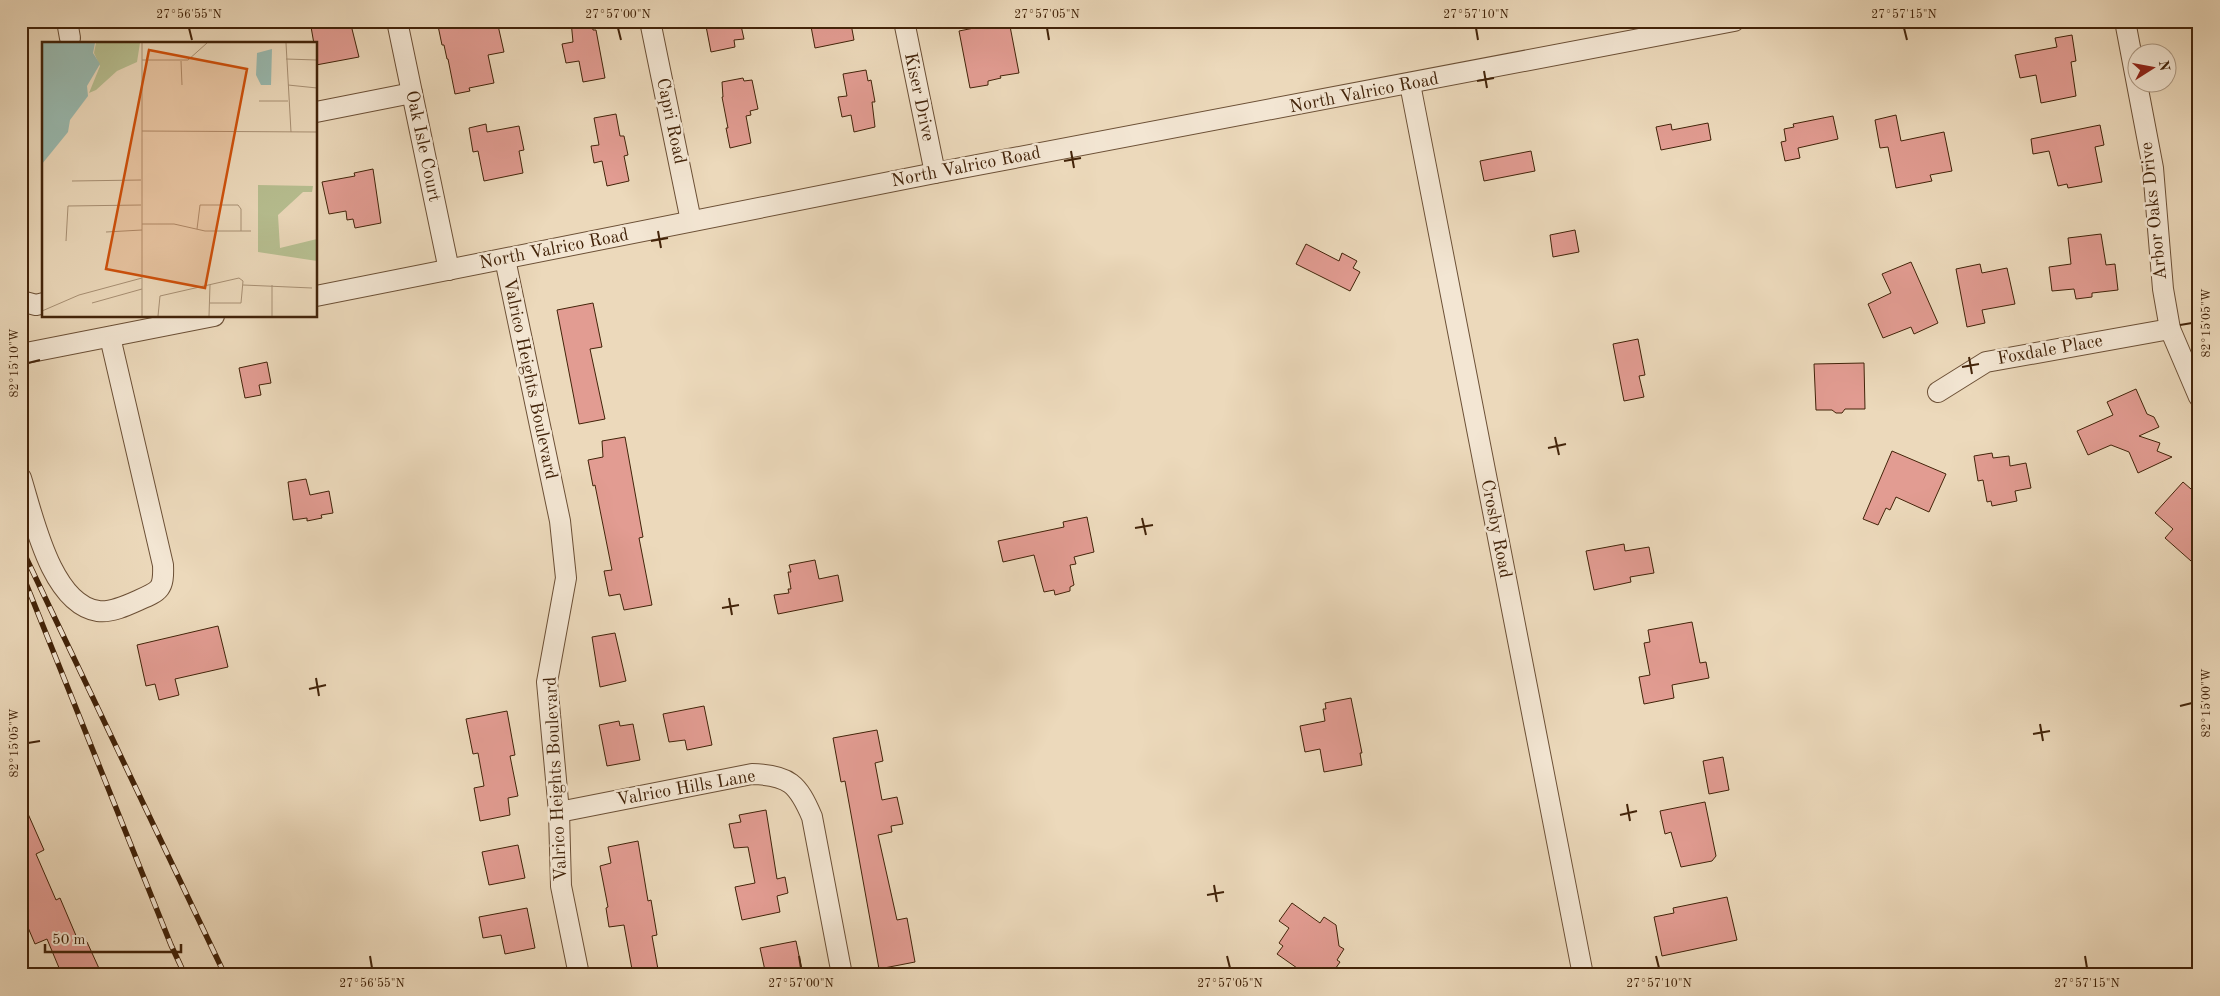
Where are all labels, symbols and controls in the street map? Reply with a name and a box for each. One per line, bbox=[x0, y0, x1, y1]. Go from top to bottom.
text: 27°56'55"N bbox=[156, 8, 222, 21]
text: 27°57'00"N bbox=[585, 8, 651, 21]
text: 27°57'05"N bbox=[1014, 8, 1080, 21]
text: 27°57'10"N bbox=[1443, 8, 1509, 21]
text: 27°57'15"N bbox=[1871, 8, 1937, 21]
inset map bbox=[42, 42, 318, 318]
north arrow bbox=[2128, 42, 2178, 92]
street label: Kiser Drive bbox=[901, 51, 937, 143]
text: N bbox=[2156, 59, 2172, 73]
street label: North Valrico Road bbox=[1288, 70, 1440, 116]
street label: Capri Road bbox=[653, 76, 689, 166]
street label: Oak Isle Court bbox=[402, 89, 444, 203]
street label: Arbor Oaks Drive bbox=[2138, 141, 2170, 281]
street label: North Valrico Road bbox=[890, 144, 1042, 190]
street label: North Valrico Road bbox=[478, 226, 630, 272]
street label: Valrico Heights Boulevard bbox=[500, 277, 560, 481]
text: 82°15'05"W bbox=[2200, 288, 2213, 358]
text: 82°15'10"W bbox=[8, 328, 21, 398]
street label: Foxdale Place bbox=[1996, 332, 2104, 368]
street label: Crosby Road bbox=[1478, 478, 1514, 580]
text: 82°15'00"W bbox=[2200, 668, 2213, 738]
street label: Valrico Heights Boulevard bbox=[542, 676, 570, 882]
text: 82°15'05"W bbox=[8, 708, 21, 778]
street label: Valrico Hills Lane bbox=[615, 767, 757, 809]
scale bar bbox=[45, 921, 181, 953]
text: 50 m bbox=[52, 933, 86, 948]
text: 27°56'55"N bbox=[339, 977, 405, 990]
text: 27°57'00"N bbox=[768, 977, 834, 990]
text: 27°57'05"N bbox=[1197, 977, 1263, 990]
text: 27°57'10"N bbox=[1626, 977, 1692, 990]
text: 27°57'15"N bbox=[2054, 977, 2120, 990]

